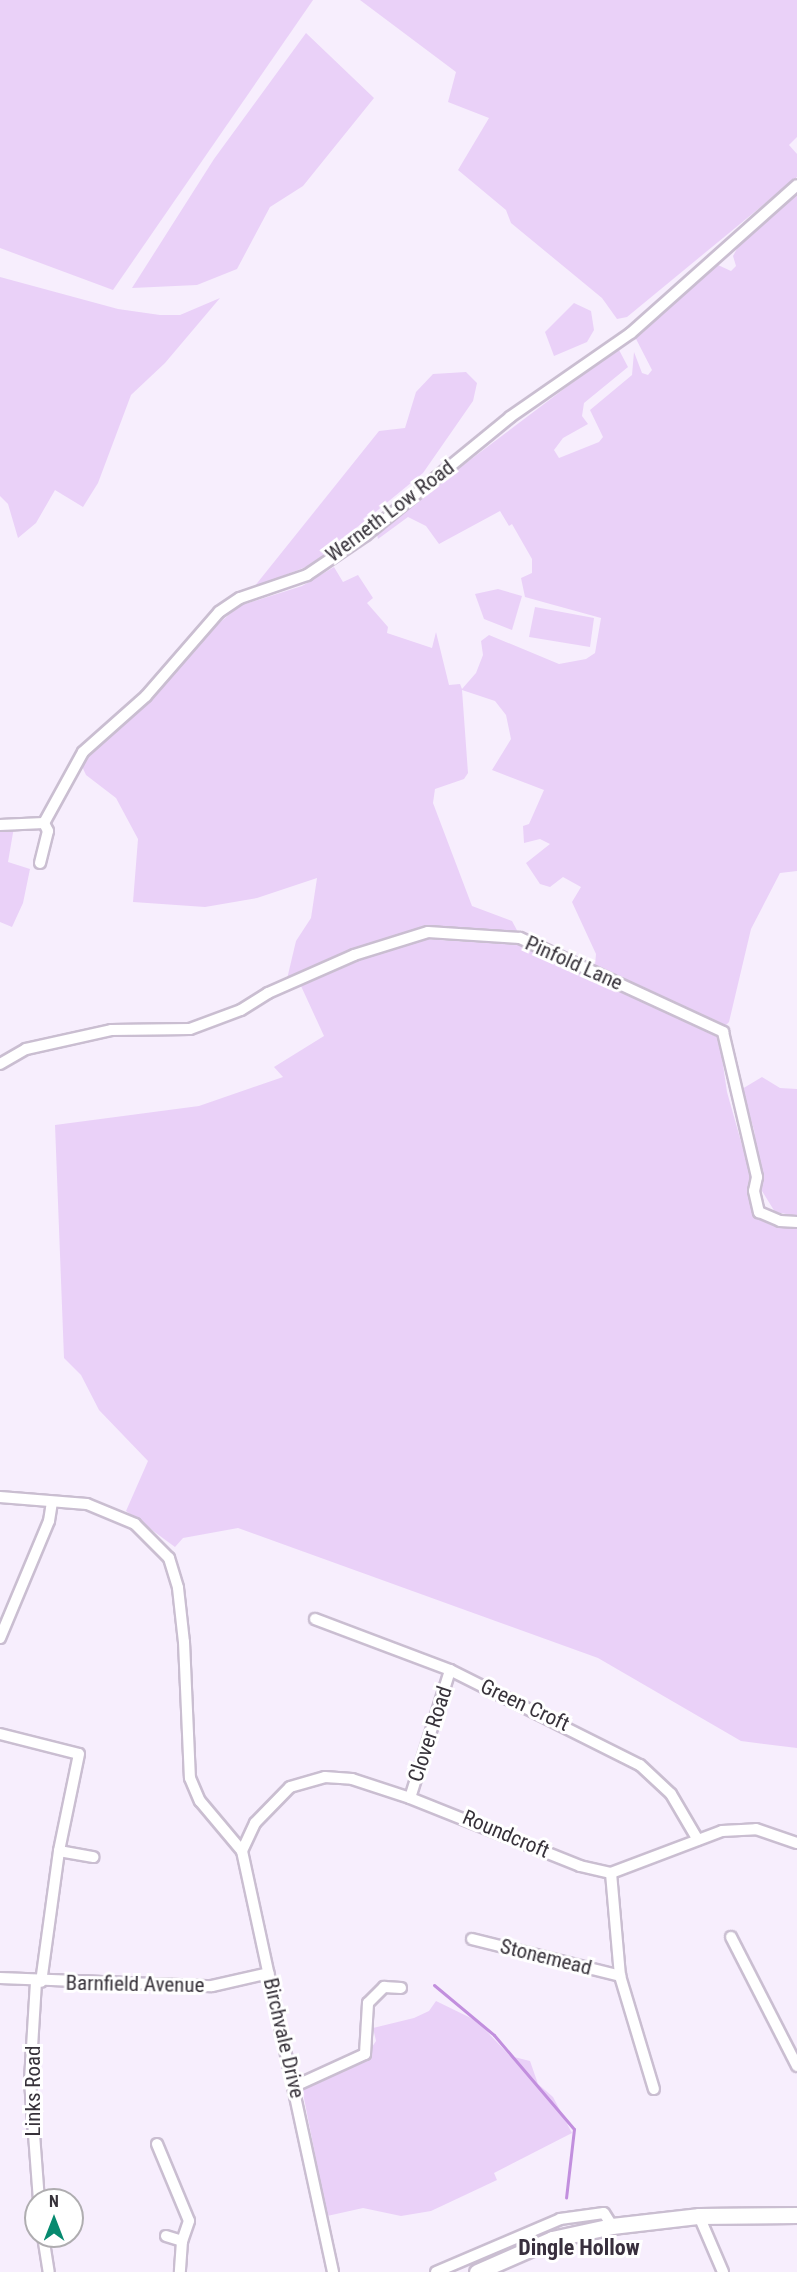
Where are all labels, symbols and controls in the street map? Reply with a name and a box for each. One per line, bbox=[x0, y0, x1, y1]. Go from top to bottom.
street label: Werneth Low Road bbox=[321, 455, 459, 567]
street label: Pinfold Lane bbox=[521, 930, 627, 996]
street label: Green Croft bbox=[477, 1674, 573, 1736]
street label: Clover Road bbox=[403, 1683, 457, 1785]
street label: Roundcroft bbox=[459, 1804, 553, 1864]
street label: Stonemead bbox=[498, 1933, 594, 1981]
street label: Barnfield Avenue bbox=[65, 1970, 205, 1998]
street label: Birchvale Drive bbox=[258, 1975, 310, 2101]
street label: Links Road bbox=[20, 2045, 46, 2137]
north arrow bbox=[24, 2188, 84, 2248]
text: N bbox=[49, 2192, 59, 2211]
district label: Dingle Hollow bbox=[518, 2235, 640, 2261]

